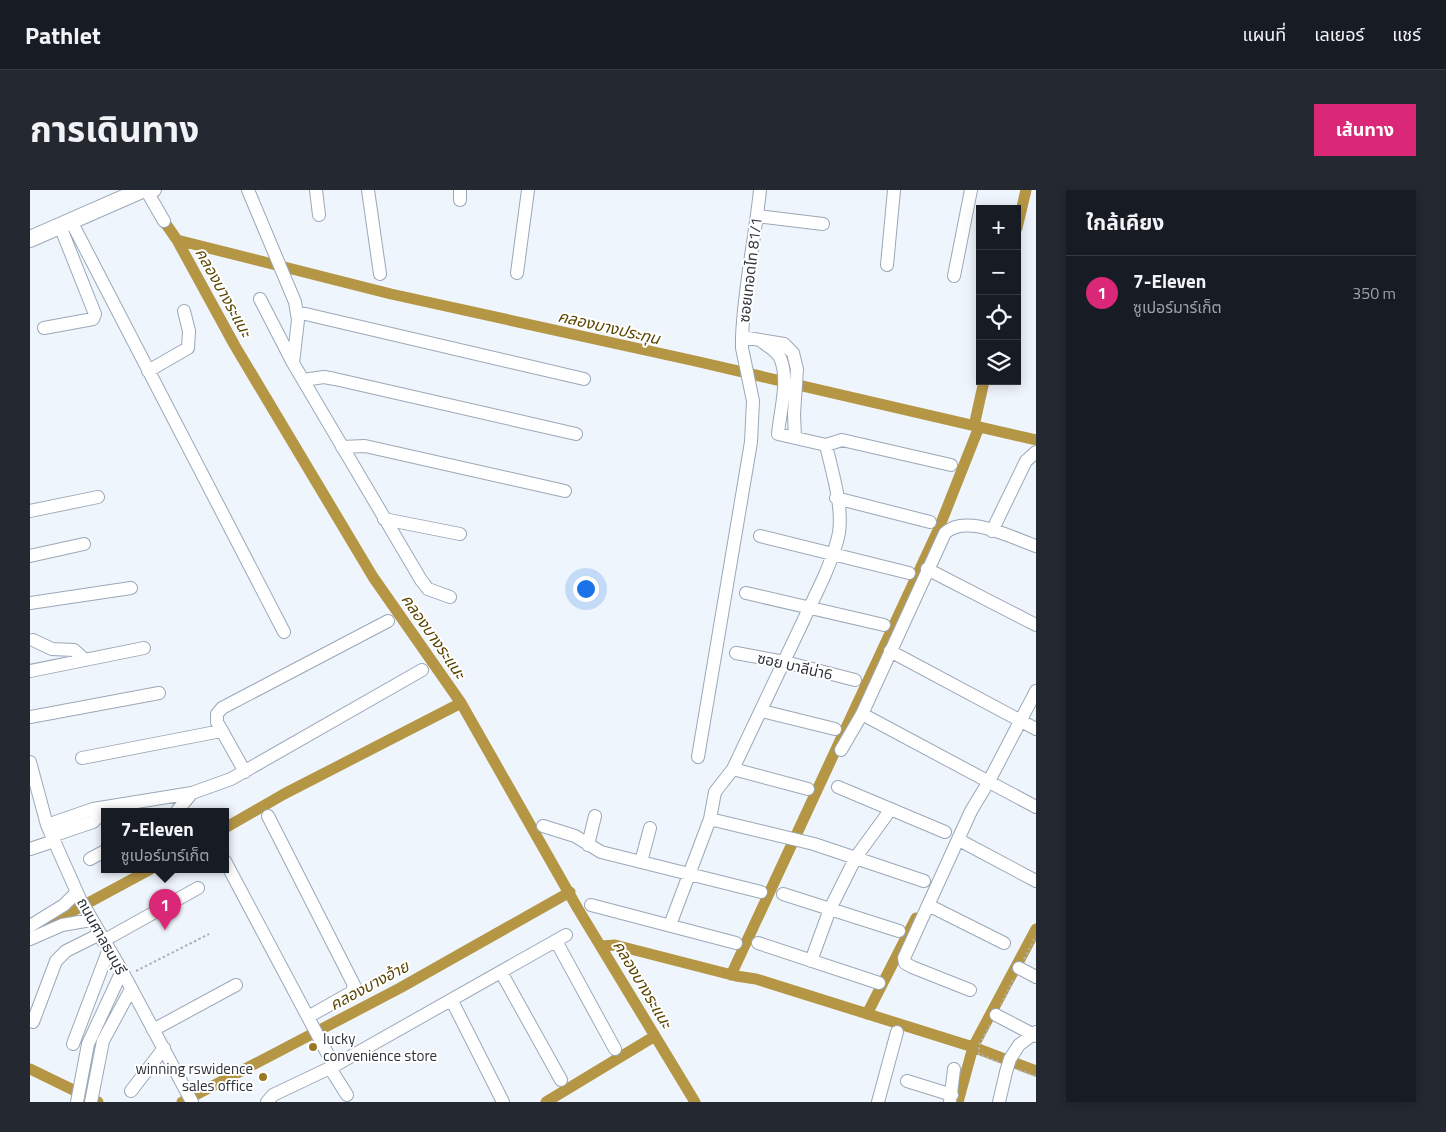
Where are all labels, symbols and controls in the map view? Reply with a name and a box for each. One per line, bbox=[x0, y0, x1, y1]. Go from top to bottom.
text: Pathlet bbox=[25, 17, 101, 53]
text: แผนที่ bbox=[1242, 21, 1286, 48]
text: เลเยอร์ bbox=[1314, 21, 1364, 48]
text: แชร์ bbox=[1392, 21, 1421, 48]
text: การเดินทาง bbox=[30, 102, 199, 156]
button: เส้นทาง bbox=[1314, 104, 1416, 156]
map controls bbox=[976, 205, 1021, 385]
button: + bbox=[976, 205, 1021, 250]
text: ใกล้เคียง bbox=[1086, 206, 1164, 238]
street label: ซอยเทอดไท 81/1 bbox=[732, 216, 768, 324]
water label: คลองบางระแนะ bbox=[190, 243, 259, 342]
button: − bbox=[976, 250, 1021, 295]
text: 7-Eleven bbox=[1133, 266, 1206, 295]
text: 1 bbox=[1098, 281, 1106, 305]
text: 350 m bbox=[1352, 281, 1396, 305]
button: locate bbox=[976, 295, 1021, 340]
text: ซูเปอร์มาร์เก็ต bbox=[1133, 295, 1222, 319]
water label: คลองบางประทุน bbox=[556, 304, 663, 351]
button: layers bbox=[976, 340, 1021, 385]
your location bbox=[573, 576, 599, 602]
water label: คลองบางระแนะ bbox=[396, 589, 473, 685]
street label: ซอย บาลีน่า6 bbox=[755, 646, 835, 686]
popup bbox=[101, 808, 229, 873]
text: 7-Eleven bbox=[121, 814, 194, 843]
text: ซูเปอร์มาร์เก็ต bbox=[121, 843, 209, 867]
pin: 1 bbox=[149, 889, 181, 930]
street label: ถนนศาลธนบุรี bbox=[71, 893, 133, 979]
water label: คลองบางระแนะ bbox=[607, 935, 680, 1034]
water label: คลองบางอ้าย bbox=[325, 953, 414, 1016]
place label: lucky convenience store bbox=[323, 1027, 437, 1067]
marker: lucky convenience store bbox=[307, 1041, 319, 1053]
place label: winning rswidence sales office bbox=[135, 1057, 253, 1097]
marker: winning rswidence sales office bbox=[257, 1071, 269, 1083]

